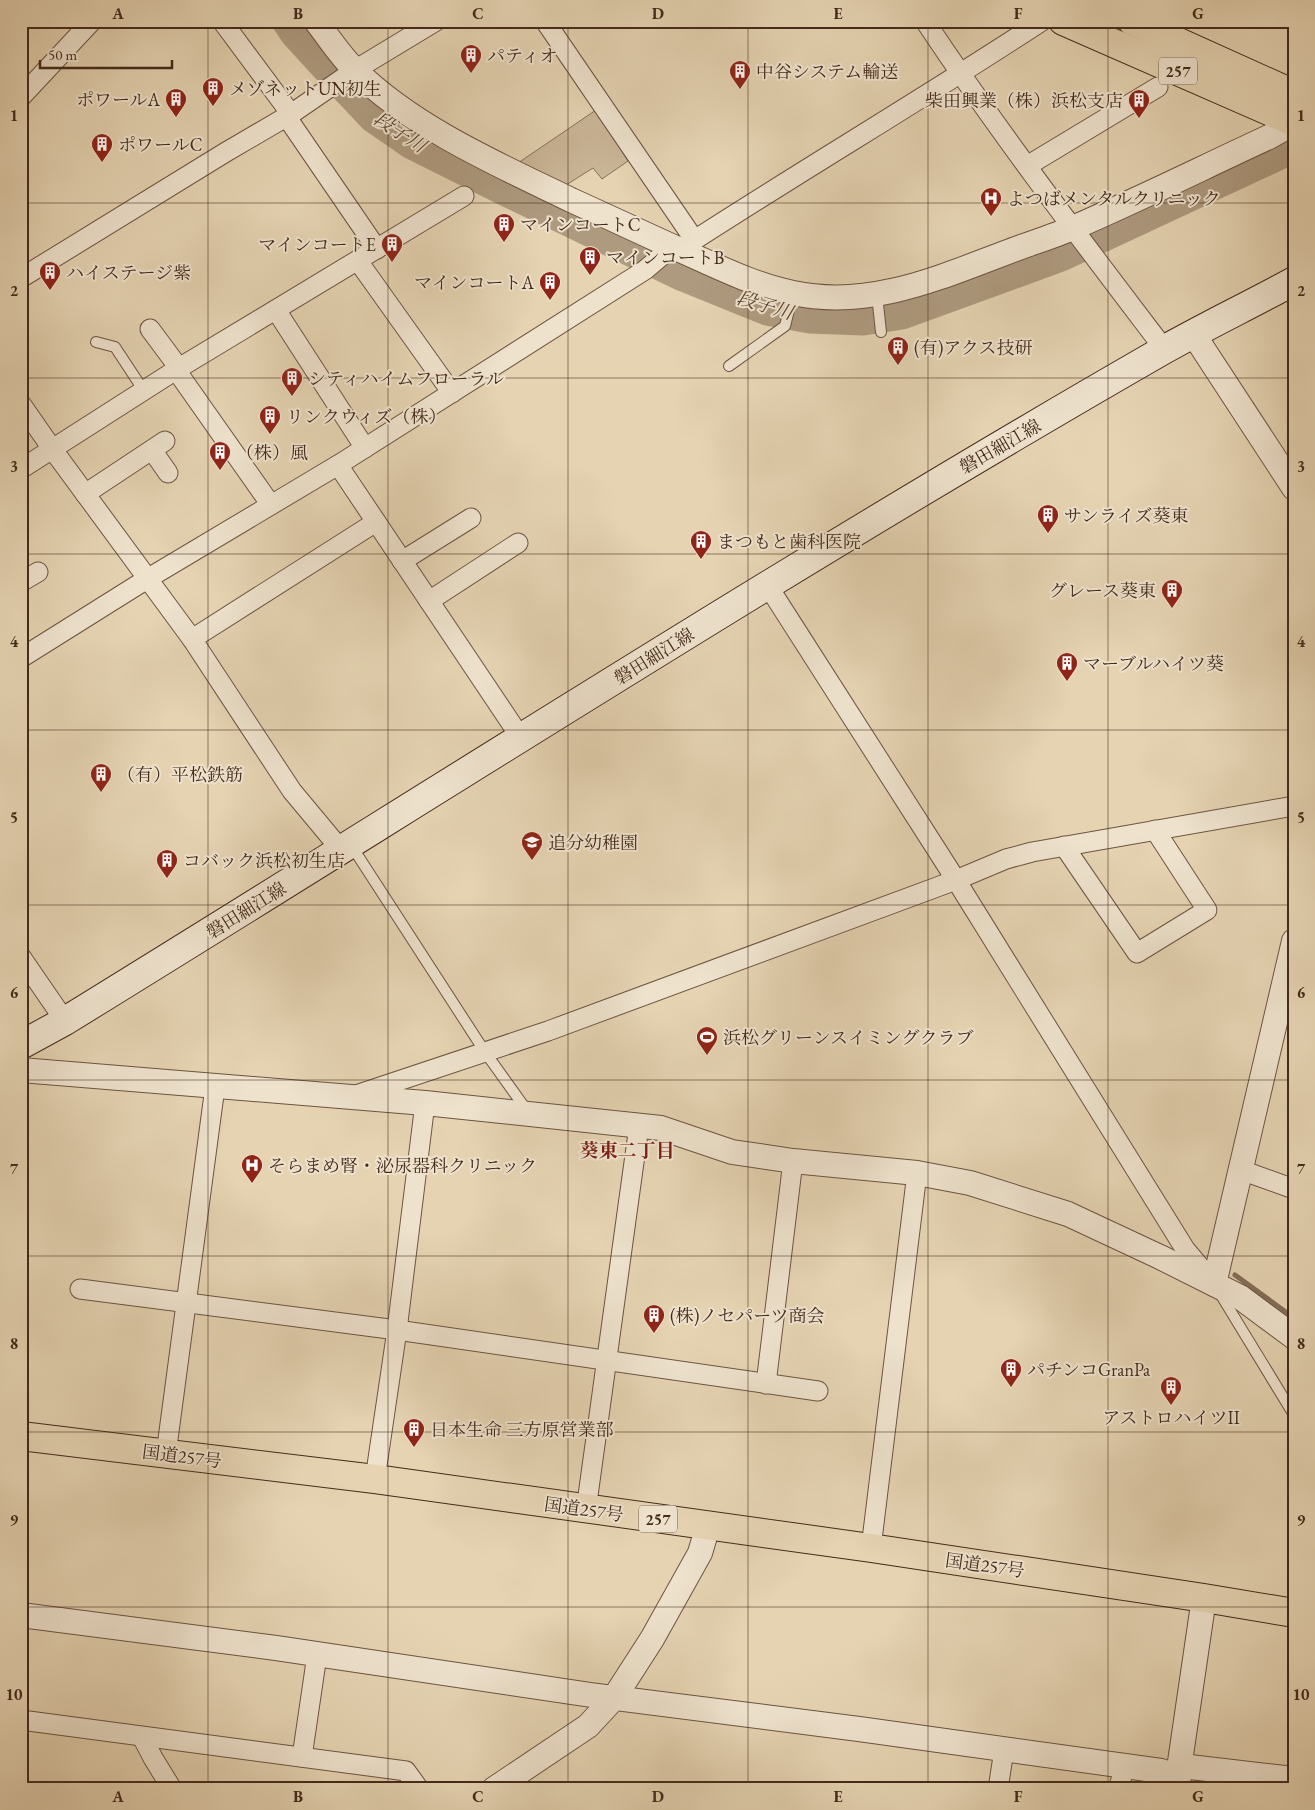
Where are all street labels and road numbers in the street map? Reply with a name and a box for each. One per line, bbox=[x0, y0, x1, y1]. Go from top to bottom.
road number: 257 bbox=[1159, 58, 1197, 84]
street label: 磐田細江線 bbox=[955, 414, 1045, 478]
street label: 磐田細江線 bbox=[610, 622, 698, 690]
street label: 磐田細江線 bbox=[202, 876, 290, 944]
street label: 国道257号 bbox=[141, 1440, 223, 1472]
street label: 国道257号 bbox=[543, 1492, 625, 1526]
road number: 257 bbox=[639, 1506, 677, 1532]
street label: 国道257号 bbox=[944, 1548, 1026, 1582]

